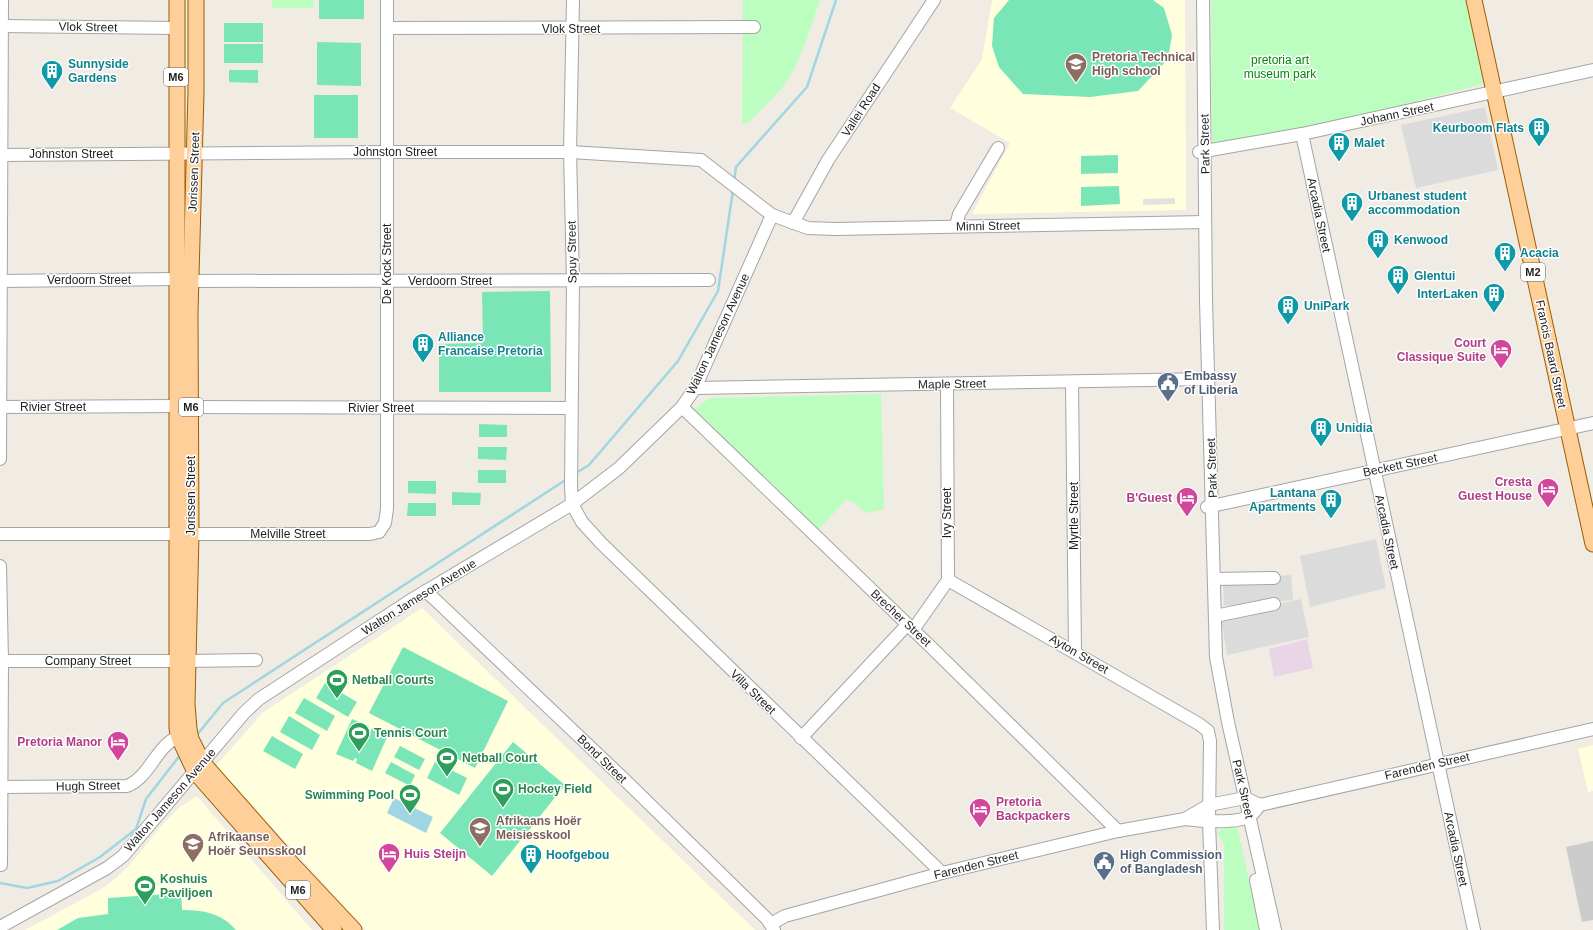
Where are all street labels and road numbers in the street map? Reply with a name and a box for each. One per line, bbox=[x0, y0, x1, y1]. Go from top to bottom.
street label: Vlok Street bbox=[59, 19, 118, 35]
street label: Vlok Street bbox=[542, 22, 601, 36]
road number: M6 bbox=[164, 68, 188, 86]
street label: Vallei Road bbox=[839, 81, 883, 139]
street label: Johann Street bbox=[1359, 99, 1436, 129]
street label: Park Street bbox=[1197, 113, 1213, 174]
street label: Jorissen Street bbox=[186, 131, 202, 212]
street label: Johnston Street bbox=[353, 145, 438, 159]
street label: Johnston Street bbox=[29, 147, 114, 161]
street label: Arcadia Street bbox=[1304, 176, 1334, 254]
street label: Minni Street bbox=[956, 218, 1021, 234]
street label: Spuy Street bbox=[564, 220, 580, 283]
street label: De Kock Street bbox=[380, 223, 394, 304]
road number: M2 bbox=[1521, 263, 1545, 281]
street label: Walton Jameson Avenue bbox=[684, 271, 752, 397]
street label: Verdoorn Street bbox=[47, 273, 132, 287]
street label: Verdoorn Street bbox=[408, 274, 493, 288]
street label: Francis Baard Street bbox=[1533, 299, 1569, 410]
street label: Maple Street bbox=[918, 376, 987, 392]
road number: M6 bbox=[179, 398, 203, 416]
street label: Rivier Street bbox=[20, 400, 87, 414]
street label: Rivier Street bbox=[348, 401, 415, 415]
street label: Park Street bbox=[1204, 437, 1220, 498]
street label: Beckett Street bbox=[1362, 450, 1439, 480]
street label: Jorissen Street bbox=[184, 455, 198, 536]
street label: Myrtle Street bbox=[1067, 481, 1081, 550]
street label: Ivy Street bbox=[940, 487, 954, 538]
street label: Arcadia Street bbox=[1372, 493, 1402, 571]
street label: Melville Street bbox=[250, 527, 326, 541]
street label: Walton Jameson Avenue bbox=[359, 556, 479, 638]
street label: Brecher Street bbox=[868, 586, 935, 650]
street label: Ayton Street bbox=[1047, 631, 1112, 677]
street label: Company Street bbox=[45, 654, 132, 668]
street label: Villa Street bbox=[727, 667, 779, 718]
street label: Bond Street bbox=[574, 732, 630, 787]
street label: Walton Jameson Avenue bbox=[121, 745, 219, 854]
street label: Farenden Street bbox=[1383, 749, 1471, 783]
street label: Park Street bbox=[1229, 758, 1257, 820]
street label: Hugh Street bbox=[56, 778, 121, 794]
street label: Arcadia Street bbox=[1441, 810, 1471, 888]
street label: Farenden Street bbox=[932, 848, 1020, 882]
road number: M6 bbox=[286, 881, 310, 899]

